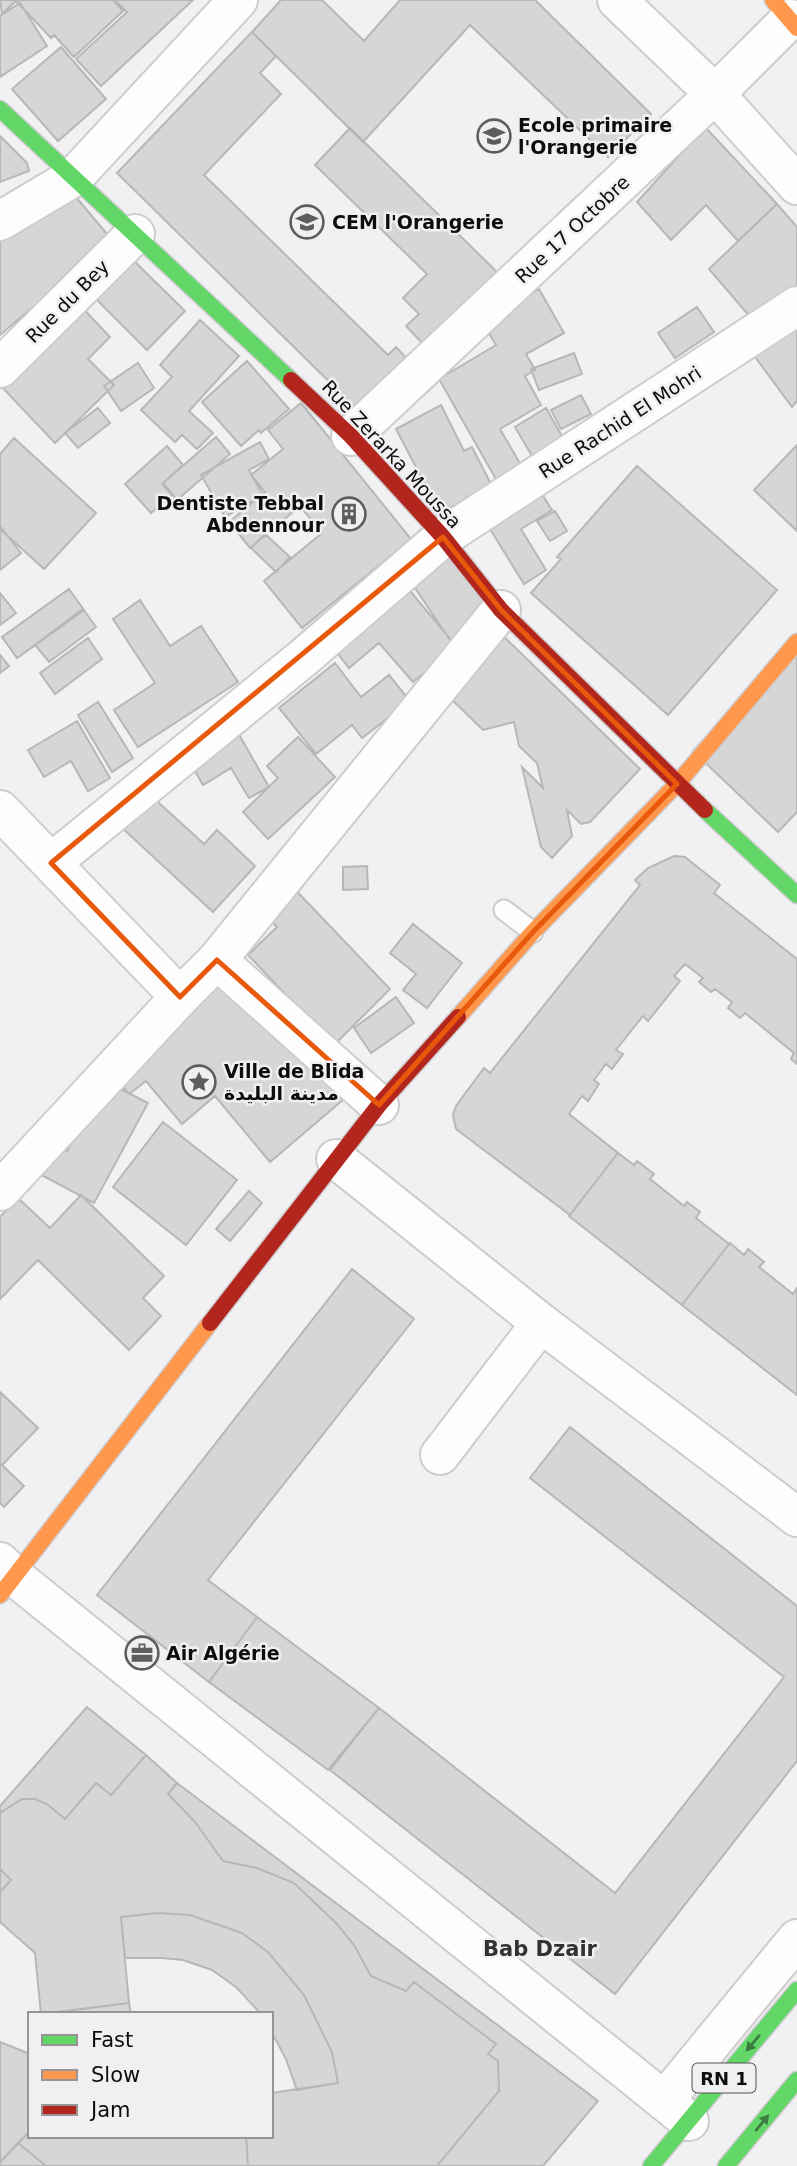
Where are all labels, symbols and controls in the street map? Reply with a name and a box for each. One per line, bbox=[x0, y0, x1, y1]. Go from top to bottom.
place label: Ecole primaire l'Orangerie bbox=[518, 114, 672, 158]
school or university icon: Ecole primaire l'Orangerie bbox=[475, 117, 513, 155]
street label: Rue 17 Octobre bbox=[510, 170, 634, 288]
school or university icon: CEM l'Orangerie bbox=[288, 203, 326, 241]
place label: CEM l'Orangerie bbox=[332, 211, 504, 233]
street label: Rue du Bey bbox=[21, 255, 113, 347]
street label: Rue Rachid El Mohri bbox=[535, 361, 705, 483]
street label: Rue Zerarka Moussa bbox=[318, 376, 466, 532]
place label: Dentiste Tebbal Abdennour bbox=[156, 492, 325, 536]
building icon: Dentiste Tebbal Abdennour bbox=[330, 495, 368, 533]
place label: Ville de Blida مدينة البليدة bbox=[224, 1060, 364, 1104]
place icon: Ville de Blida مدينة البليدة bbox=[180, 1063, 218, 1101]
office icon: Air Algérie bbox=[123, 1634, 161, 1672]
place label: Air Algérie bbox=[166, 1642, 280, 1664]
district label: Bab Dzair bbox=[483, 1937, 598, 1961]
legend bbox=[28, 2012, 273, 2138]
text: Fast bbox=[91, 2028, 133, 2052]
one-way arrow bbox=[746, 2033, 761, 2051]
text: Slow bbox=[91, 2063, 140, 2087]
road number: RN 1 bbox=[692, 2064, 756, 2092]
text: Jam bbox=[89, 2098, 131, 2122]
one-way arrow bbox=[754, 2114, 769, 2132]

